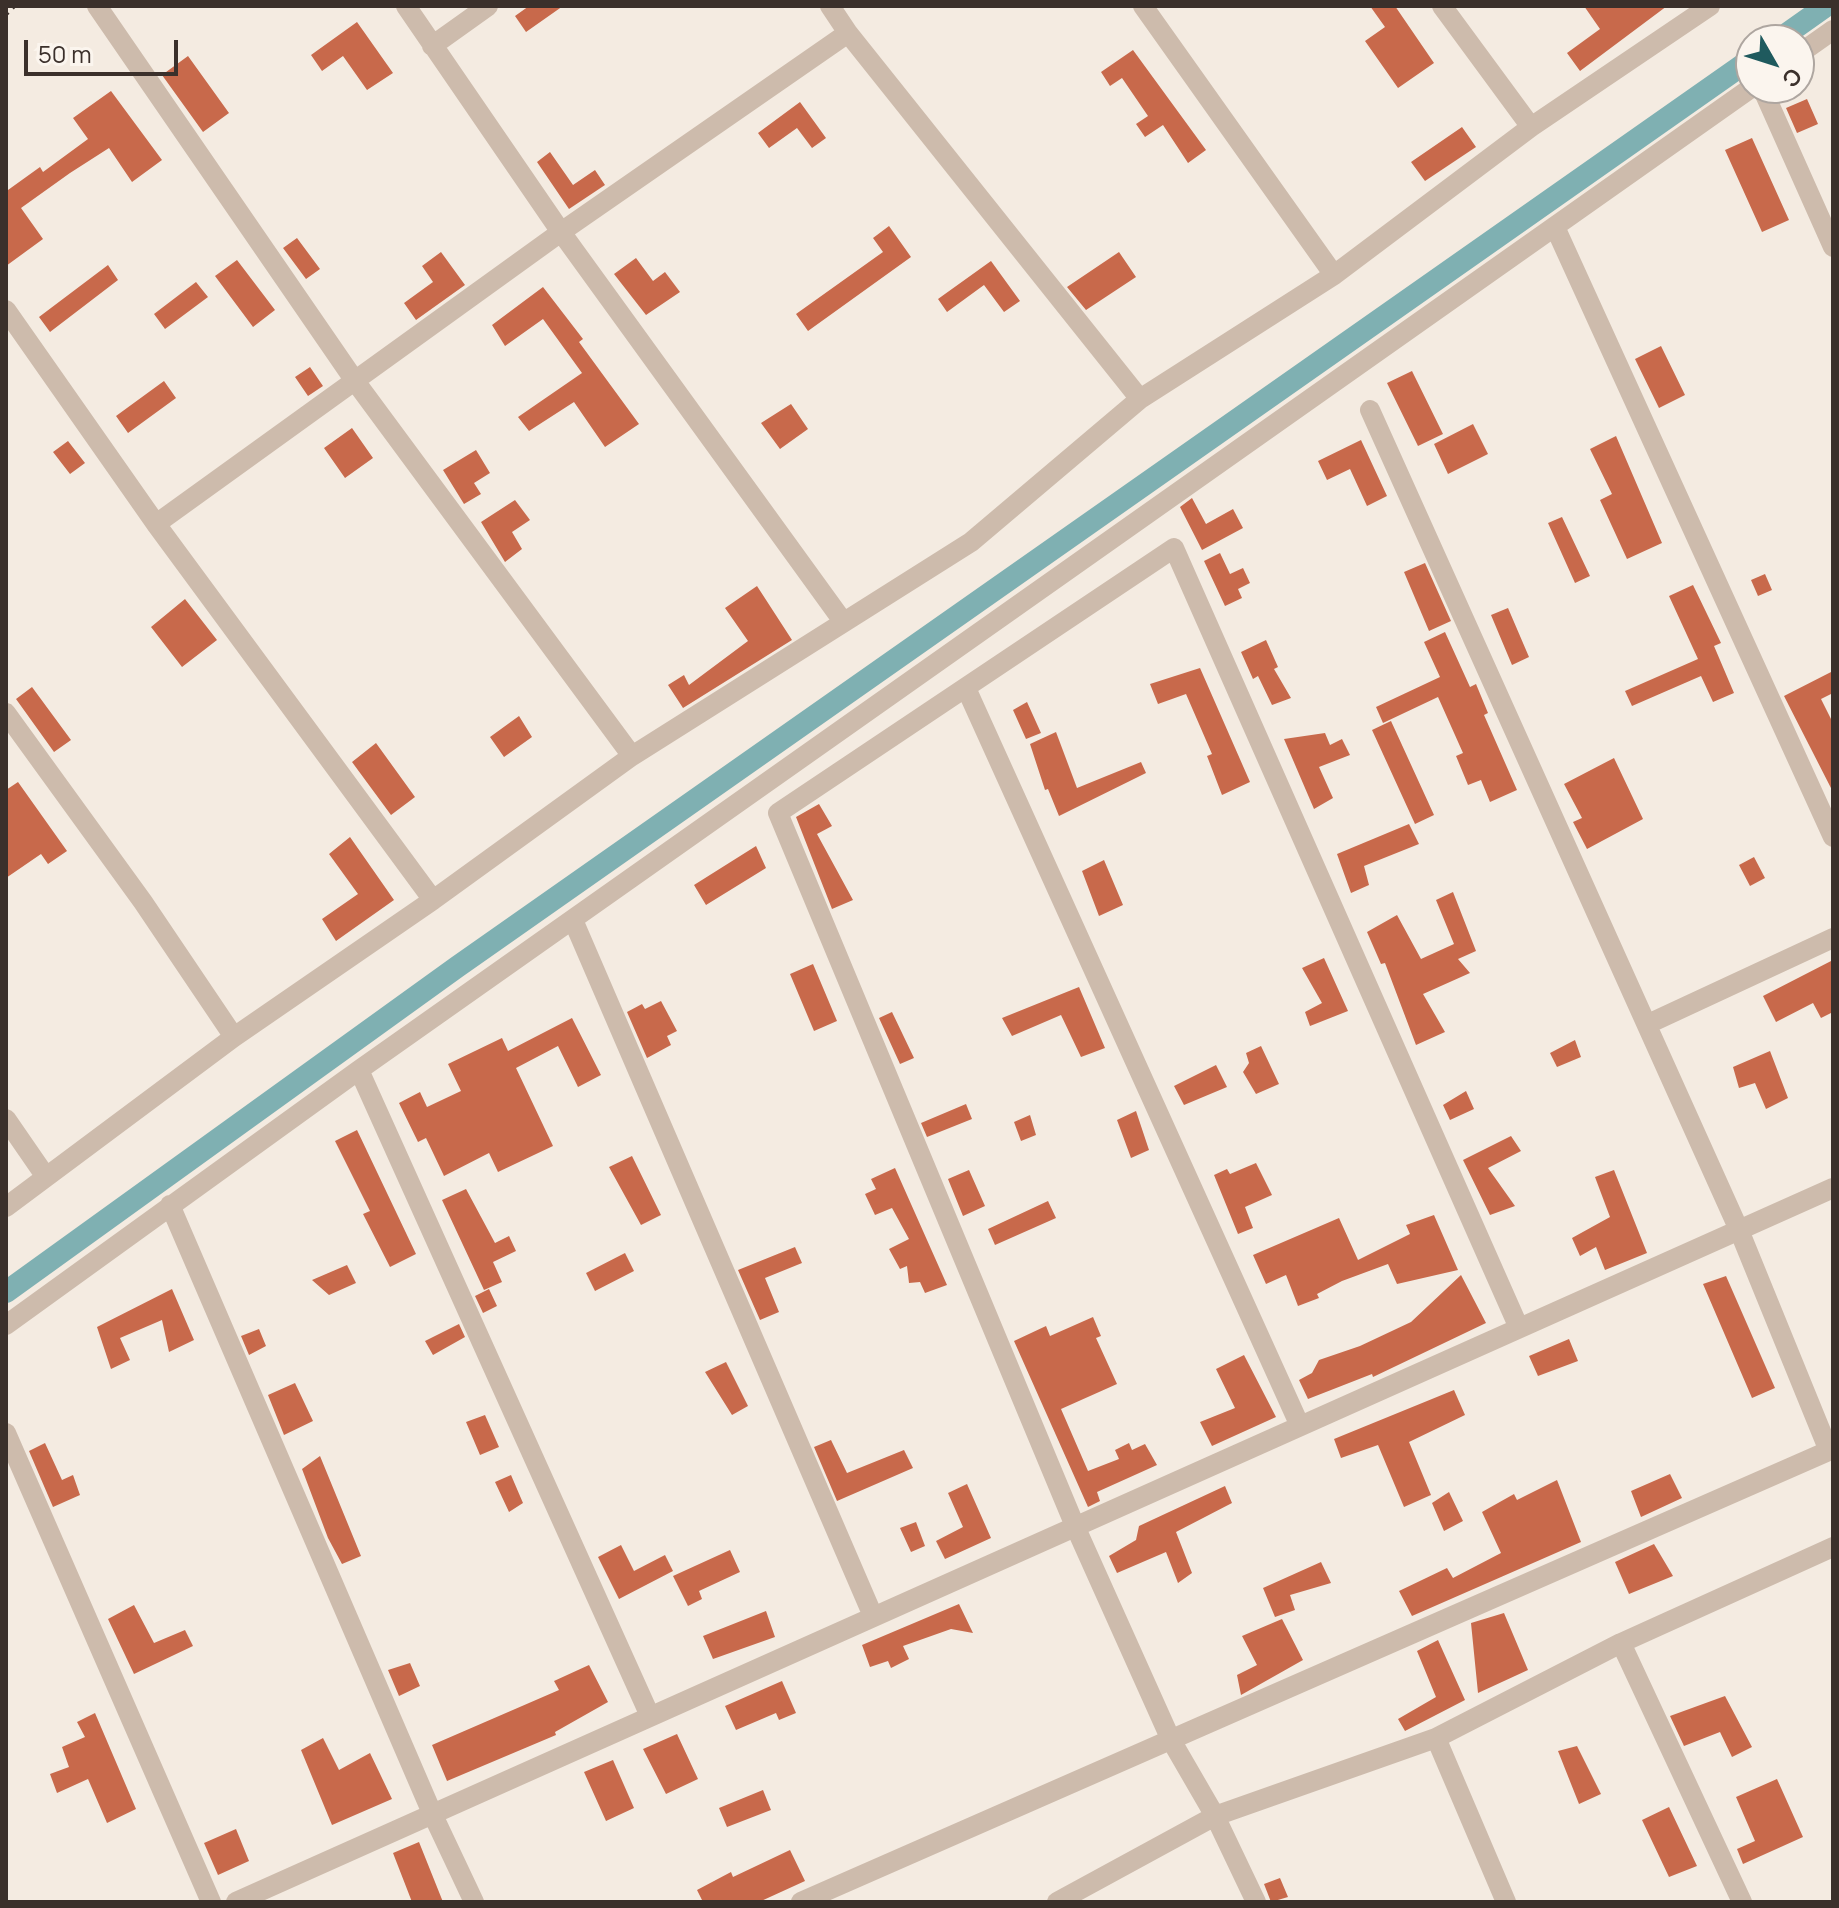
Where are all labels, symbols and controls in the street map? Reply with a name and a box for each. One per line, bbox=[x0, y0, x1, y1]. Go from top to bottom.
scale bar bbox=[28, 24, 182, 74]
north arrow bbox=[1735, 24, 1815, 104]
text: 50 m bbox=[38, 37, 92, 70]
text: С bbox=[1775, 62, 1809, 94]

